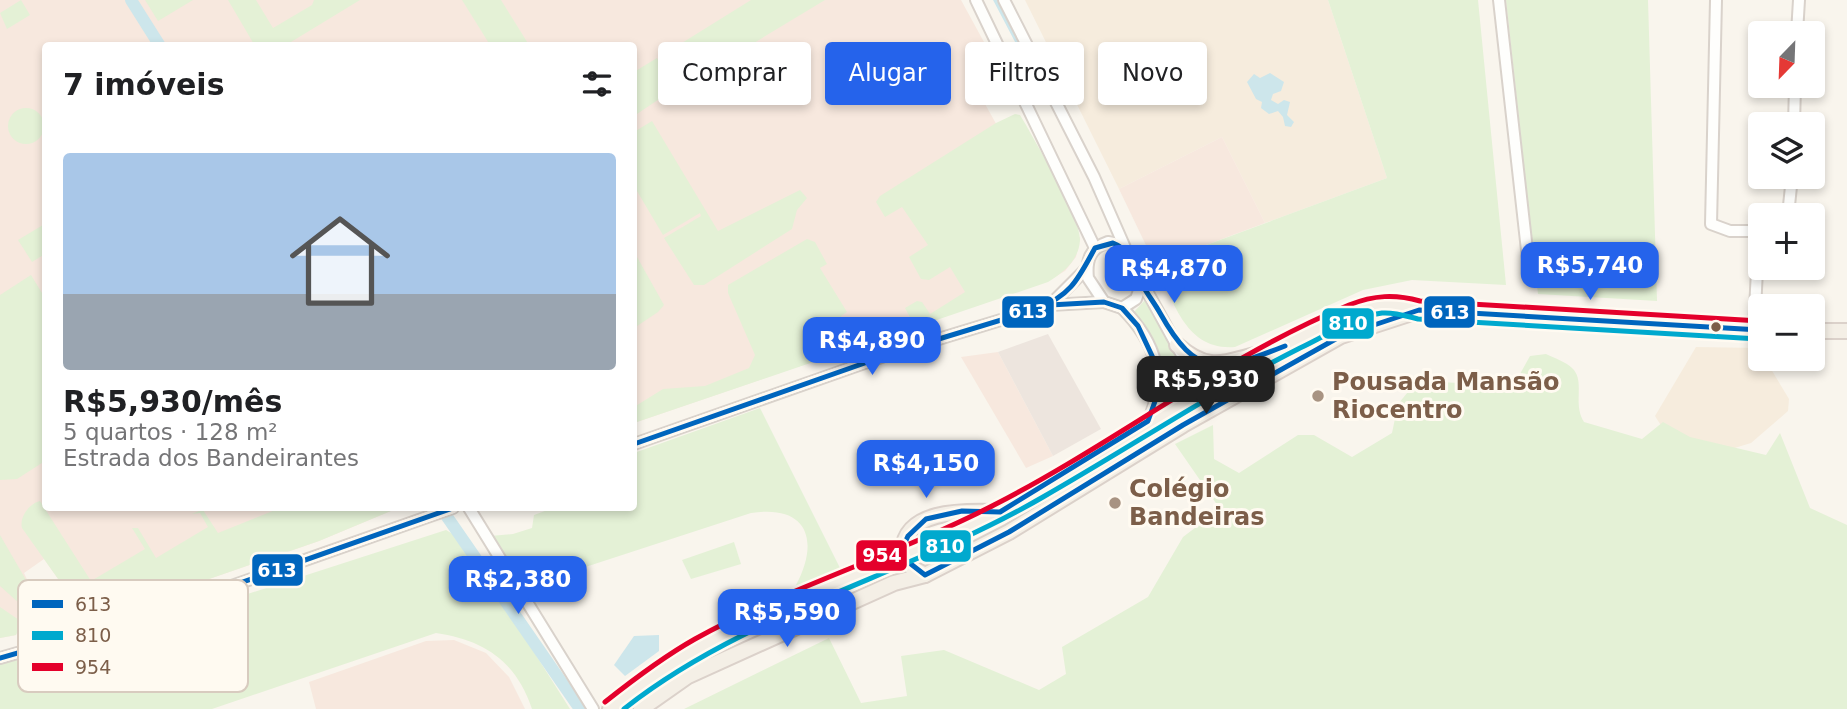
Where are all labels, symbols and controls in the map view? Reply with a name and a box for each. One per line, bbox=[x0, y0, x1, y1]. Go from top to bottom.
north arrow bbox=[1748, 21, 1825, 98]
map controls bbox=[1748, 21, 1825, 371]
chip: Comprar bbox=[658, 42, 811, 105]
chip: Alugar bbox=[825, 42, 951, 105]
chip: Filtros bbox=[965, 42, 1084, 105]
chip: Novo bbox=[1098, 42, 1207, 105]
icon: filters bbox=[578, 65, 616, 103]
text: 7 imóveis bbox=[63, 67, 225, 102]
button: layers bbox=[1748, 112, 1825, 189]
icon: home bbox=[277, 198, 403, 324]
button: + bbox=[1748, 203, 1825, 280]
pin: R$5,740 bbox=[1525, 243, 1655, 302]
pin: R$4,870 bbox=[1109, 246, 1239, 305]
text: R$5,740 bbox=[1537, 252, 1643, 278]
text: R$4,870 bbox=[1121, 255, 1227, 281]
button: − bbox=[1748, 294, 1825, 371]
line badge: 613 bbox=[1001, 295, 1055, 329]
line badge: 613 bbox=[1423, 295, 1476, 329]
text: 613 bbox=[1008, 300, 1048, 322]
text: 613 bbox=[1430, 301, 1470, 323]
line badge: 810 bbox=[1321, 307, 1375, 340]
text: 810 bbox=[1328, 312, 1368, 334]
pin: R$4,890 bbox=[807, 318, 937, 377]
unlabelled marker bbox=[1709, 320, 1723, 334]
text: R$4,890 bbox=[819, 327, 925, 353]
pin: R$5,930 bbox=[1141, 356, 1271, 416]
text: R$5,930 bbox=[1153, 366, 1259, 392]
place label: Pousada Mansão Riocentro bbox=[1332, 368, 1560, 424]
text: R$5,930/mês bbox=[63, 384, 282, 419]
marker: Pousada Mansão Riocentro bbox=[1310, 388, 1326, 404]
text: 5 quartos · 128 m² bbox=[63, 419, 278, 445]
pin: R$4,150 bbox=[861, 440, 991, 500]
text: Estrada dos Bandeirantes bbox=[63, 445, 359, 471]
text: R$4,150 bbox=[873, 450, 979, 476]
place label: Colégio Bandeiras bbox=[1129, 475, 1265, 531]
marker: Colégio Bandeiras bbox=[1107, 495, 1123, 511]
line badge: 810 bbox=[919, 529, 972, 563]
text: 810 bbox=[925, 535, 965, 557]
line badge: 954 bbox=[855, 539, 908, 572]
text: 954 bbox=[862, 544, 902, 566]
line badge: 613 bbox=[251, 553, 304, 587]
pin: R$2,380 bbox=[453, 556, 583, 616]
text: 613 bbox=[257, 559, 297, 581]
text: R$2,380 bbox=[465, 566, 571, 592]
legend bbox=[18, 580, 248, 692]
pin: R$5,590 bbox=[722, 590, 852, 649]
text: 613 bbox=[75, 593, 111, 615]
text: R$5,590 bbox=[734, 599, 840, 625]
text: 810 bbox=[75, 624, 111, 646]
text: 954 bbox=[75, 656, 111, 678]

